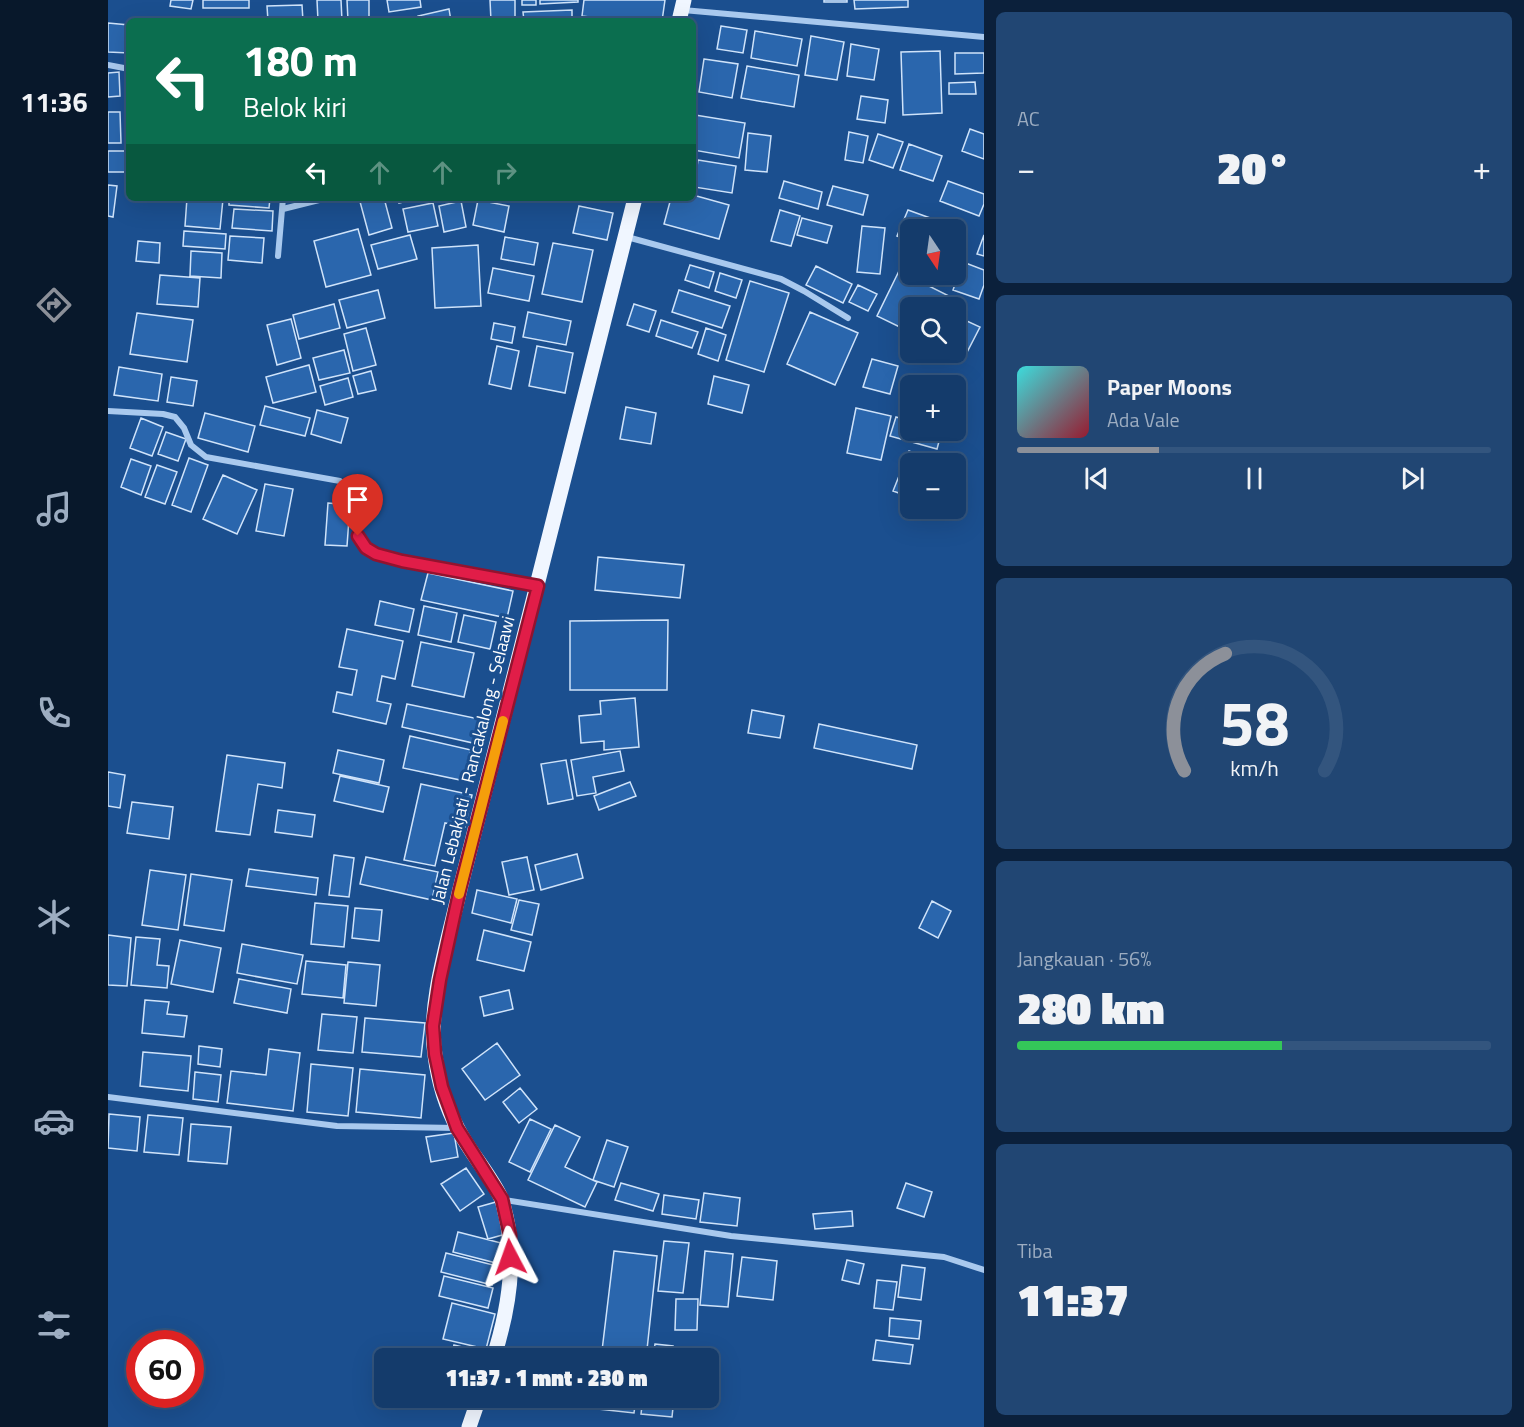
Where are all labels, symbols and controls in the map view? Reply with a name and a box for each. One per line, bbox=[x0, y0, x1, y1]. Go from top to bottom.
text: 180 m bbox=[243, 28, 358, 92]
icon: left bbox=[144, 42, 222, 120]
text: 11:36 bbox=[20, 81, 88, 122]
text: Belok kiri bbox=[243, 86, 347, 127]
text: AC bbox=[1017, 103, 1040, 134]
text: 20° bbox=[1217, 133, 1291, 201]
text: − bbox=[1017, 143, 1035, 193]
text: + bbox=[1473, 143, 1491, 193]
icon: left bbox=[300, 156, 333, 189]
icon: ahead bbox=[363, 156, 396, 189]
icon: ahead bbox=[426, 156, 459, 189]
icon: right bbox=[489, 156, 522, 189]
north arrow bbox=[900, 219, 966, 285]
map controls bbox=[900, 219, 966, 519]
icon: directions bbox=[33, 284, 75, 326]
button: search bbox=[900, 297, 966, 363]
text: Paper Moons bbox=[1107, 370, 1232, 404]
button: + bbox=[900, 375, 966, 441]
text: Ada Vale bbox=[1107, 404, 1180, 435]
button: − bbox=[900, 453, 966, 519]
icon: previous bbox=[1080, 462, 1113, 495]
icon: pause bbox=[1238, 462, 1271, 495]
icon: next bbox=[1396, 462, 1429, 495]
pin bbox=[332, 474, 383, 536]
icon: arrive bbox=[341, 483, 374, 516]
icon: music bbox=[33, 488, 75, 530]
street label: Jalan Lebakjati - Rancakalong - Selaawi bbox=[424, 613, 521, 907]
text: 58 bbox=[1219, 674, 1289, 769]
icon: phone bbox=[33, 692, 75, 734]
text: km/h bbox=[1230, 752, 1278, 784]
icon: climate bbox=[33, 896, 75, 938]
text: Jangkauan · 56% bbox=[1017, 943, 1151, 974]
text: 280 km bbox=[1017, 973, 1165, 1041]
icon: car bbox=[33, 1100, 75, 1142]
position arrow bbox=[478, 1225, 542, 1289]
text: Tiba bbox=[1017, 1235, 1052, 1266]
text: 11:37 bbox=[1017, 1265, 1129, 1333]
icon: filters bbox=[33, 1304, 75, 1346]
speed limit sign: 60 bbox=[126, 1330, 204, 1408]
text: 11:37 · 1 mnt · 230 m bbox=[446, 1361, 647, 1395]

